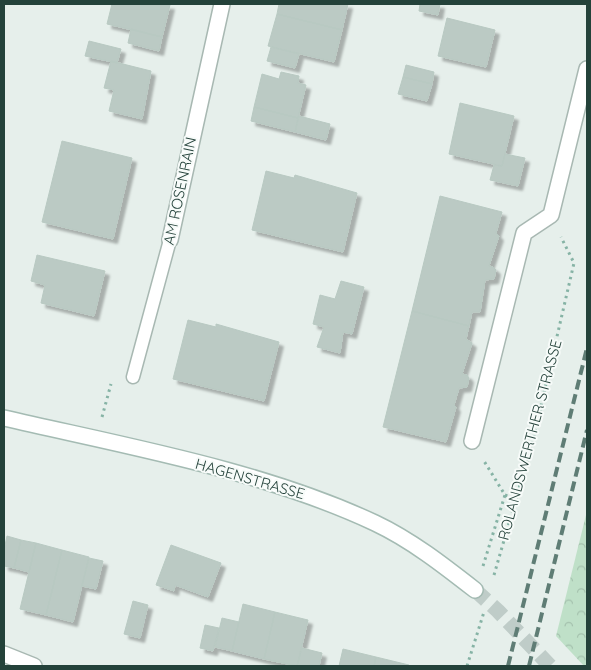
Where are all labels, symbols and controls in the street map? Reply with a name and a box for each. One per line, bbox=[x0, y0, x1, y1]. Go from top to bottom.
street label: AM ROSENRAIN bbox=[159, 135, 200, 247]
street label: ROLANDSWERTHER STRASSE bbox=[494, 337, 566, 542]
street label: HAGENSTRASSE bbox=[193, 454, 307, 503]

